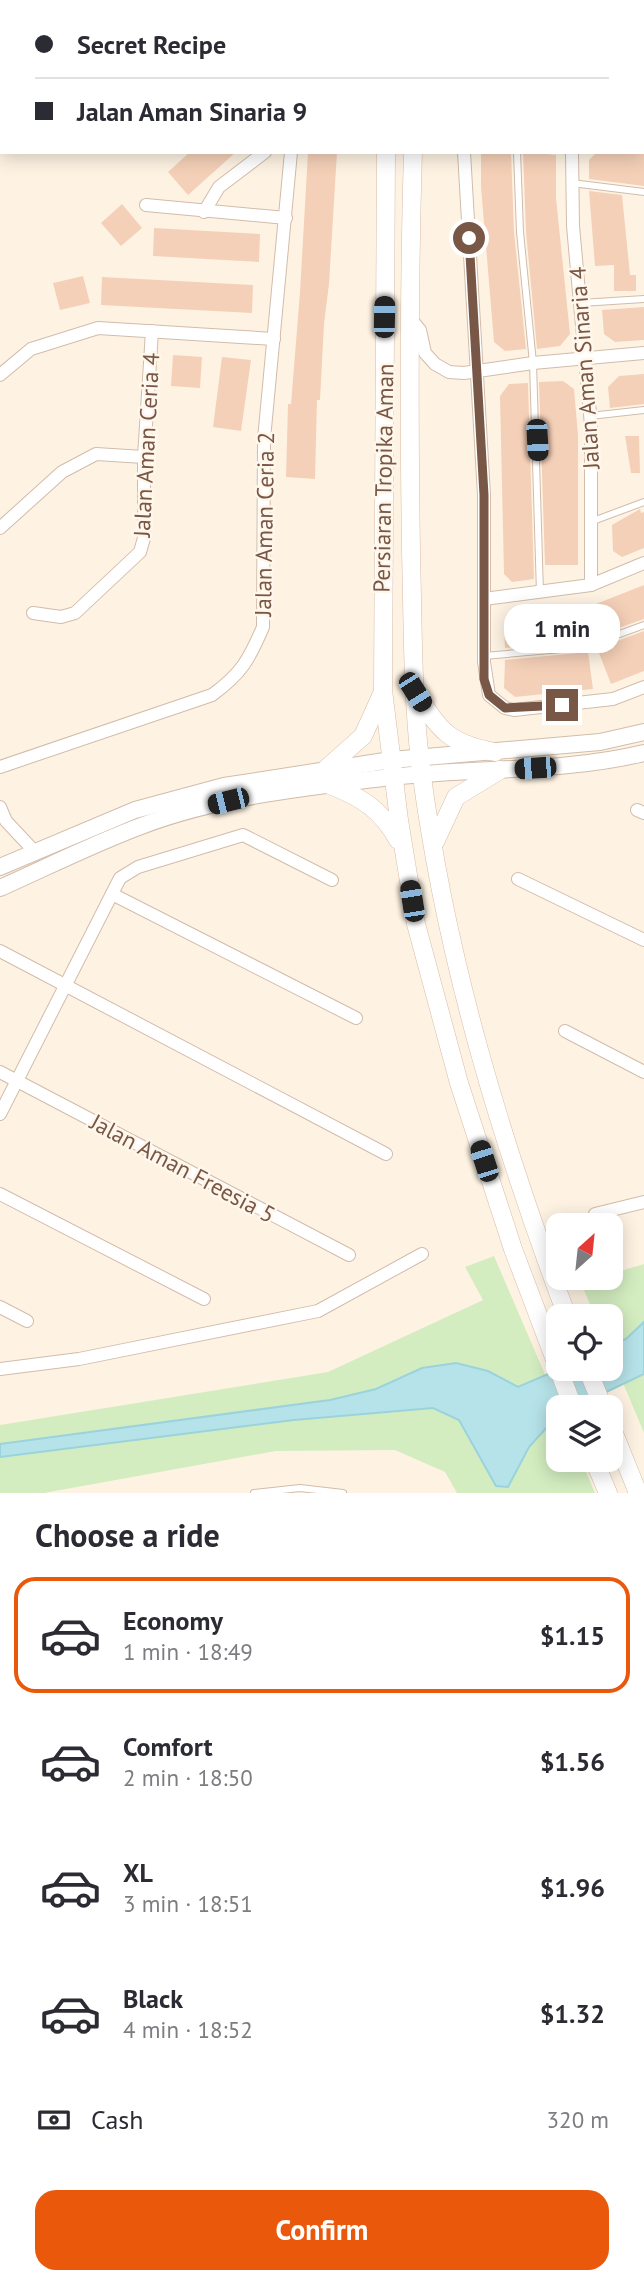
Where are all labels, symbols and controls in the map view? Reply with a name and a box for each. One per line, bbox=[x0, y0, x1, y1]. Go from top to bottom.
text: Secret Recipe bbox=[77, 28, 226, 61]
text: Jalan Aman Sinaria 9 bbox=[77, 95, 307, 128]
route start bbox=[453, 222, 485, 254]
street label: Jalan Aman Sinaria 4 bbox=[562, 265, 606, 471]
car bbox=[374, 296, 395, 338]
street label: Jalan Aman Ceria 4 bbox=[127, 352, 165, 539]
street label: Persiaran Tropika Aman bbox=[367, 363, 399, 593]
car bbox=[526, 418, 549, 462]
street label: Jalan Aman Ceria 2 bbox=[248, 431, 280, 618]
callout: 1 min bbox=[504, 604, 620, 652]
text: 1 min bbox=[534, 614, 590, 643]
car bbox=[395, 669, 436, 715]
route end bbox=[546, 689, 578, 721]
car bbox=[514, 756, 557, 780]
car bbox=[206, 786, 251, 816]
car bbox=[399, 879, 426, 923]
street label: Jalan Aman Freesia 5 bbox=[85, 1107, 280, 1229]
car bbox=[468, 1138, 501, 1184]
north arrow bbox=[546, 1213, 623, 1290]
map controls bbox=[546, 1213, 623, 1472]
button: locate bbox=[546, 1304, 623, 1381]
button: layers bbox=[546, 1395, 623, 1472]
text: Choose a ride bbox=[35, 1514, 220, 1556]
icon: car bbox=[39, 1604, 102, 1667]
text: Economy bbox=[123, 1604, 223, 1637]
text: $1.15 bbox=[540, 1619, 605, 1652]
text: 1 min · 18:49 bbox=[123, 1637, 253, 1666]
icon: car bbox=[39, 1730, 102, 1793]
text: Comfort bbox=[123, 1730, 213, 1763]
text: $1.56 bbox=[540, 1745, 605, 1778]
text: 2 min · 18:50 bbox=[123, 1763, 253, 1792]
icon: car bbox=[39, 1856, 102, 1919]
text: XL bbox=[123, 1856, 153, 1889]
text: $1.96 bbox=[540, 1871, 605, 1904]
text: 3 min · 18:51 bbox=[123, 1889, 253, 1918]
icon: car bbox=[39, 1982, 102, 2045]
text: Black bbox=[123, 1982, 183, 2015]
text: $1.32 bbox=[540, 1997, 605, 2030]
text: 4 min · 18:52 bbox=[123, 2015, 253, 2044]
icon: cash bbox=[35, 2101, 73, 2139]
text: Cash bbox=[91, 2103, 143, 2136]
text: 320 m bbox=[547, 2105, 609, 2134]
button: Confirm bbox=[35, 2190, 609, 2270]

